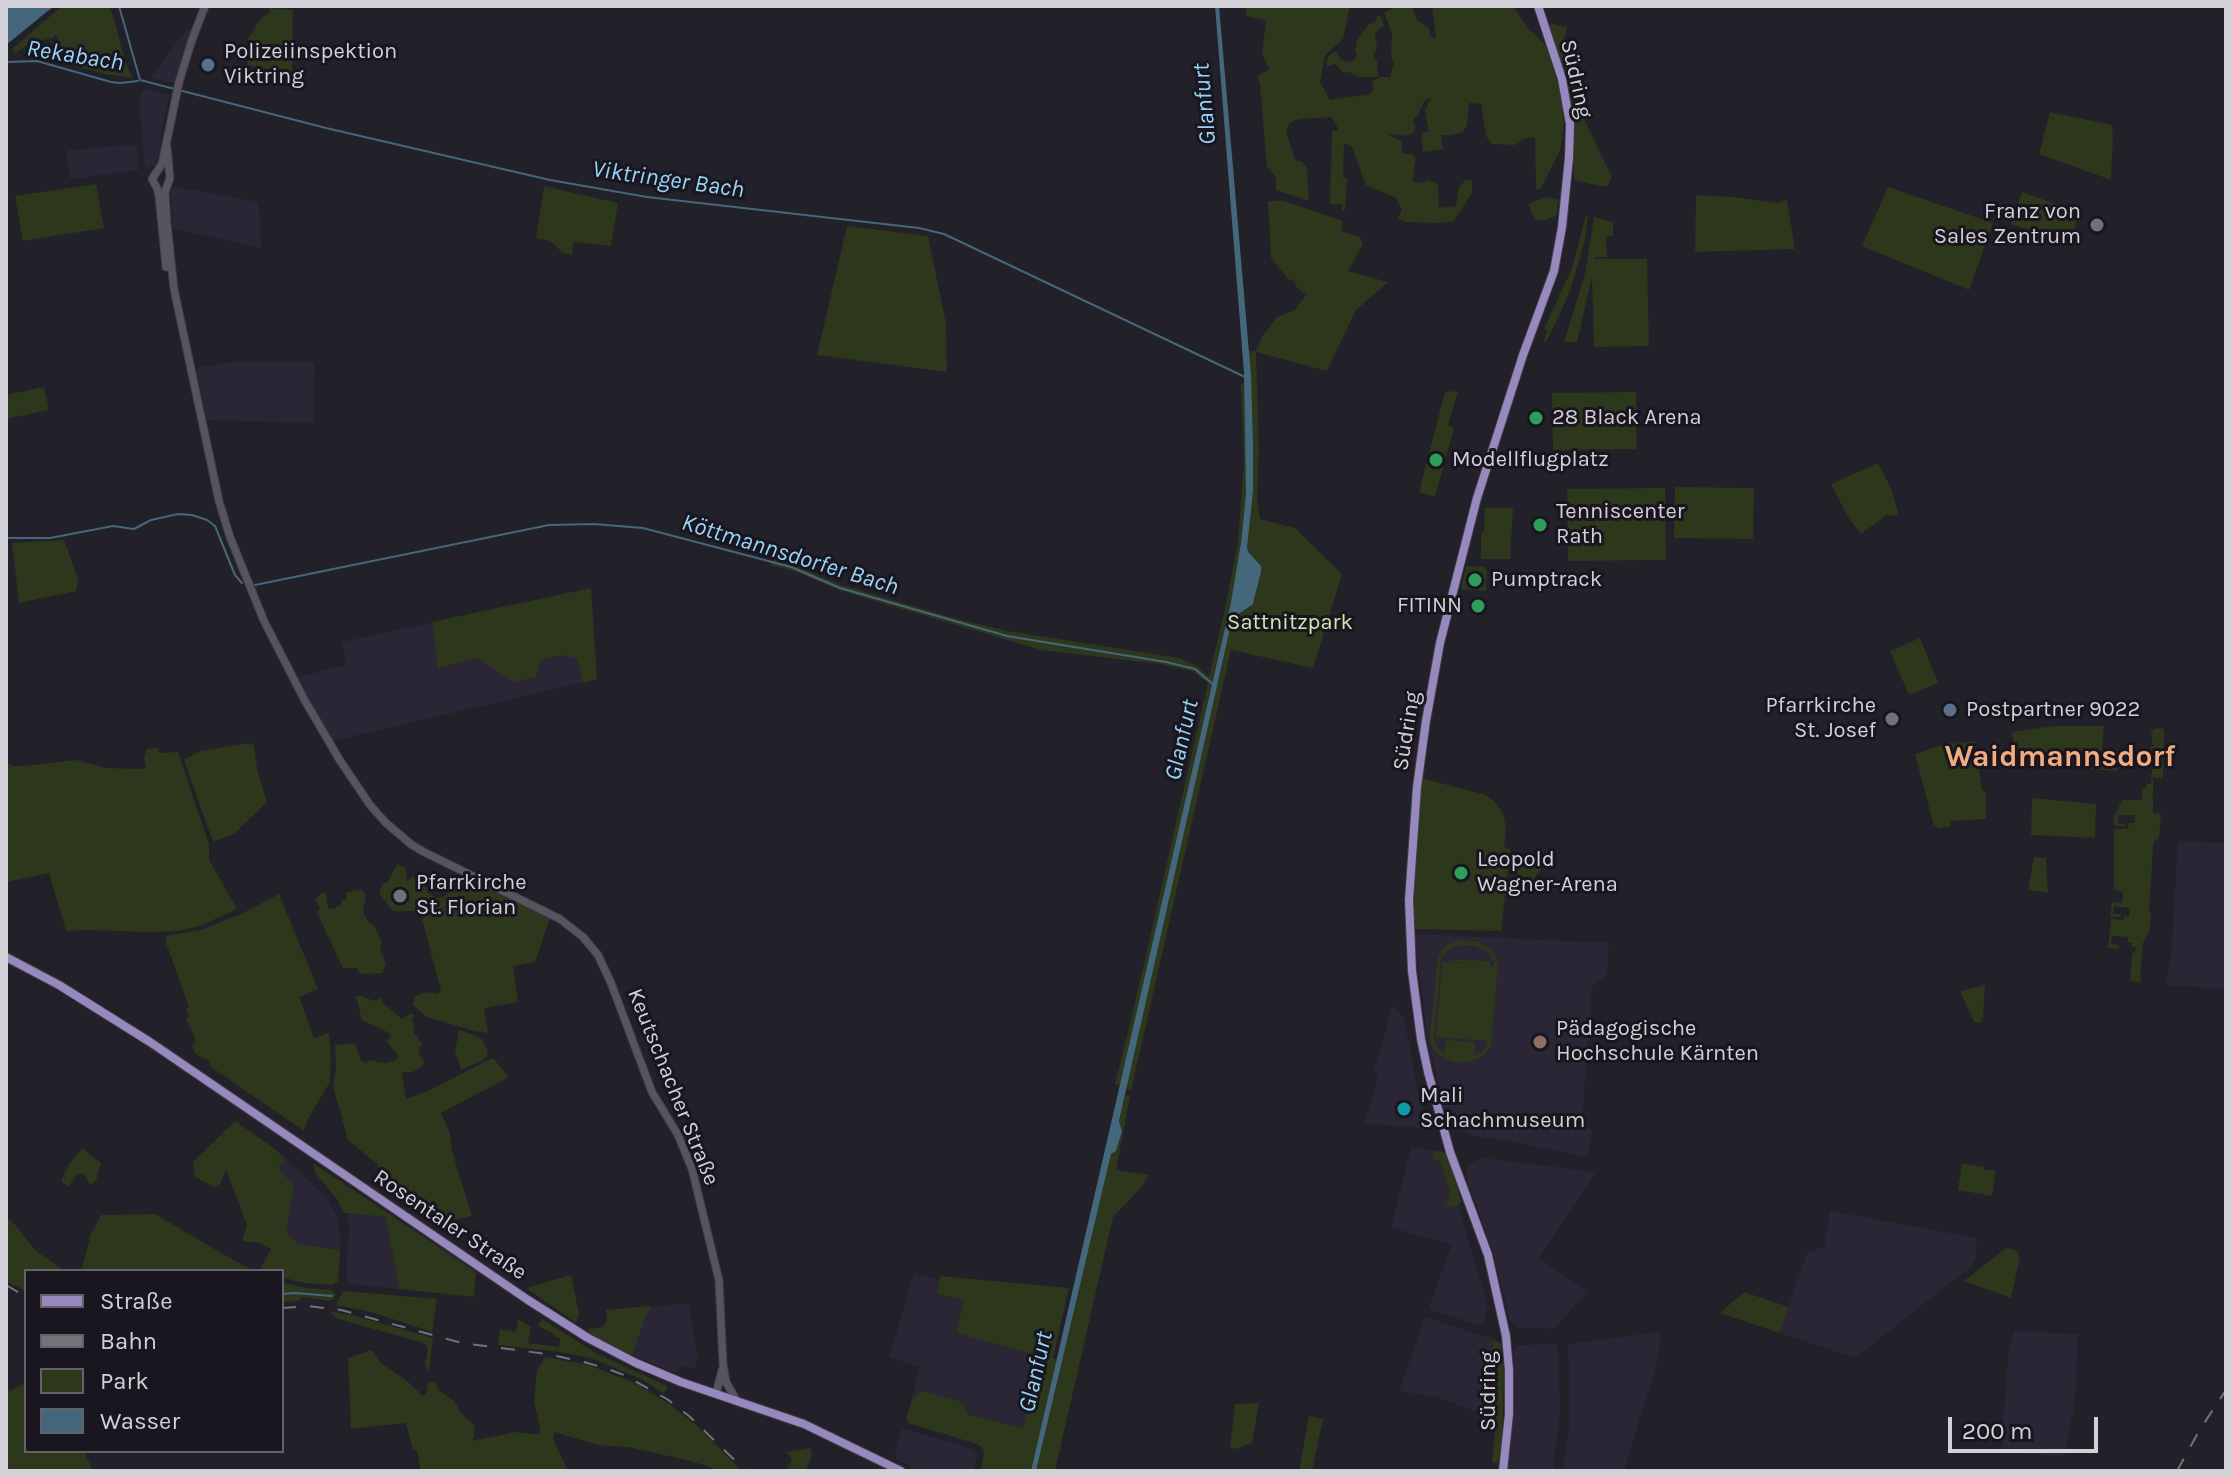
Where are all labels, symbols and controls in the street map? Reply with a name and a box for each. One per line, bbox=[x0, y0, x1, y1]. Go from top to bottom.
water label: Rekabach bbox=[25, 34, 125, 78]
street label: Südring bbox=[1554, 37, 1598, 121]
place label: Polizeiinspektion Viktring bbox=[224, 39, 397, 90]
marker: Polizeiinspektion Viktring bbox=[199, 56, 217, 74]
water label: Glanfurt bbox=[1187, 62, 1223, 146]
water label: Viktringer Bach bbox=[590, 155, 746, 205]
place label: Franz von Sales Zentrum bbox=[1934, 199, 2081, 250]
marker: Franz von Sales Zentrum bbox=[2088, 216, 2106, 234]
place label: 28 Black Arena bbox=[1552, 405, 1702, 431]
marker: 28 Black Arena bbox=[1527, 409, 1545, 427]
place label: Modellflugplatz bbox=[1452, 447, 1609, 473]
marker: Modellflugplatz bbox=[1427, 451, 1445, 469]
place label: Tenniscenter Rath bbox=[1556, 499, 1685, 550]
water label: Köttmannsdorfer Bach bbox=[678, 508, 902, 602]
marker: Tenniscenter Rath bbox=[1531, 516, 1549, 534]
place label: Pumptrack bbox=[1491, 567, 1602, 593]
marker: Pumptrack bbox=[1466, 571, 1484, 589]
place label: FITINN bbox=[1397, 593, 1462, 619]
marker: FITINN bbox=[1469, 597, 1487, 615]
park label: Sattnitzpark bbox=[1227, 610, 1353, 636]
street label: Südring bbox=[1388, 689, 1426, 773]
place label: Pfarrkirche St. Josef bbox=[1765, 693, 1876, 744]
water label: Glanfurt bbox=[1159, 697, 1205, 783]
place label: Postpartner 9022 bbox=[1966, 697, 2140, 723]
marker: Postpartner 9022 bbox=[1941, 701, 1959, 719]
marker: Pfarrkirche St. Josef bbox=[1883, 710, 1901, 728]
district label: Waidmannsdorf bbox=[1945, 739, 2175, 775]
place label: Leopold Wagner-Arena bbox=[1477, 847, 1618, 898]
marker: Leopold Wagner-Arena bbox=[1452, 864, 1470, 882]
place label: Pfarrkirche St. Florian bbox=[416, 870, 527, 922]
marker: Pfarrkirche St. Florian bbox=[391, 887, 409, 905]
street label: Keutschacher Straße bbox=[621, 985, 725, 1189]
place label: Pädagogische Hochschule Kärnten bbox=[1556, 1016, 1759, 1068]
marker: Pädagogische Hochschule Kärnten bbox=[1531, 1033, 1549, 1051]
place label: Mali Schachmuseum bbox=[1420, 1083, 1585, 1134]
marker: Mali Schachmuseum bbox=[1395, 1100, 1413, 1118]
street label: Rosentaler Straße bbox=[368, 1164, 532, 1286]
legend bbox=[24, 1269, 284, 1453]
text: Straße bbox=[100, 1287, 172, 1315]
text: Bahn bbox=[100, 1327, 157, 1355]
water label: Glanfurt bbox=[1013, 1329, 1059, 1415]
street label: Südring bbox=[1476, 1351, 1502, 1431]
text: Park bbox=[100, 1367, 149, 1395]
scale bar bbox=[1952, 1401, 2102, 1451]
text: Wasser bbox=[100, 1407, 180, 1435]
text: 200 m bbox=[1962, 1417, 2033, 1445]

